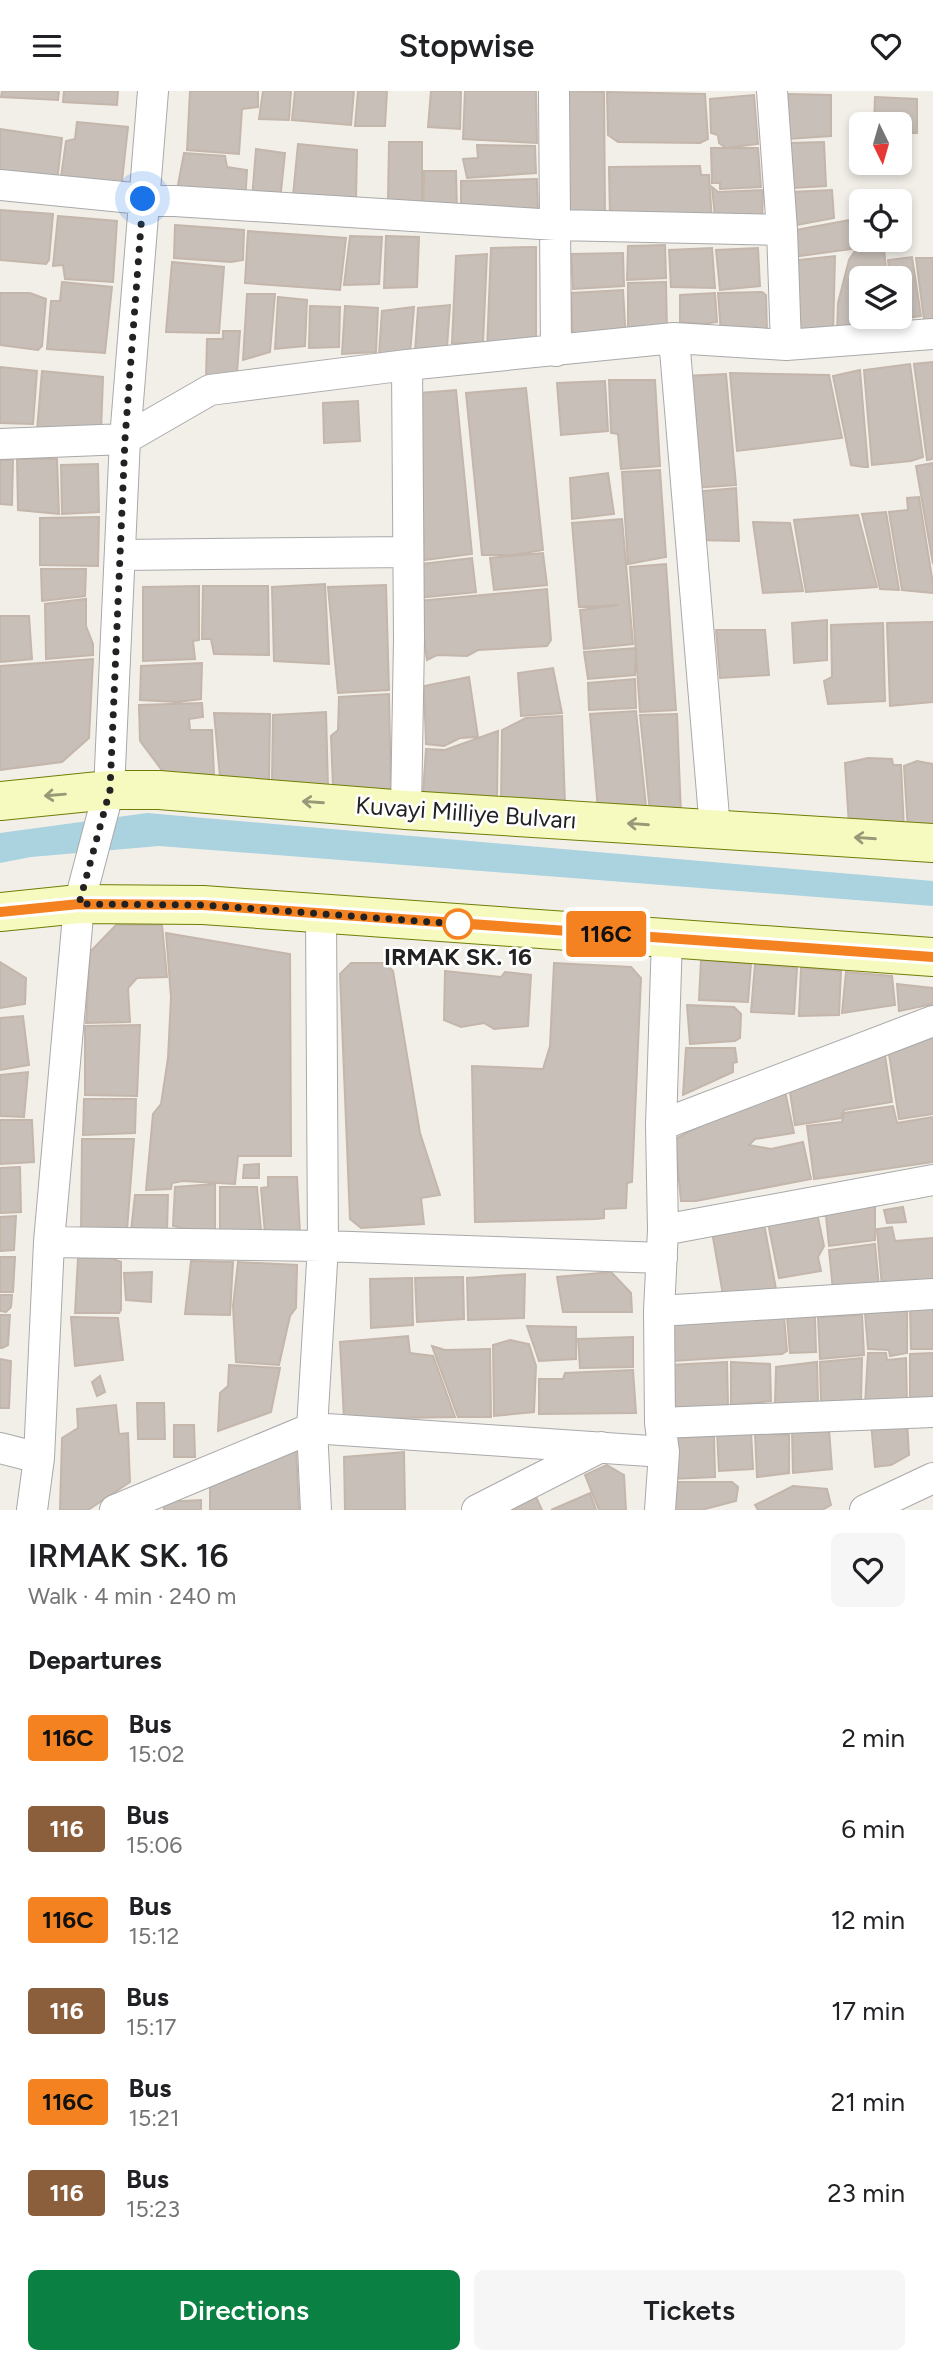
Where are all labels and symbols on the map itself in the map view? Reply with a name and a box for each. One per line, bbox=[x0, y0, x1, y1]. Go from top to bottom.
north arrow bbox=[849, 112, 912, 175]
your location bbox=[125, 181, 160, 216]
one-way arrow bbox=[44, 789, 67, 802]
street label: Kuvayi Milliye Bulvarı bbox=[355, 790, 577, 835]
one-way arrow bbox=[302, 795, 325, 808]
one-way arrow bbox=[627, 818, 650, 831]
one-way arrow bbox=[854, 832, 877, 845]
marker: IRMAK SK. 16 bbox=[443, 909, 473, 939]
line badge: 116C bbox=[557, 911, 655, 957]
place label: IRMAK SK. 16 bbox=[384, 942, 532, 971]

